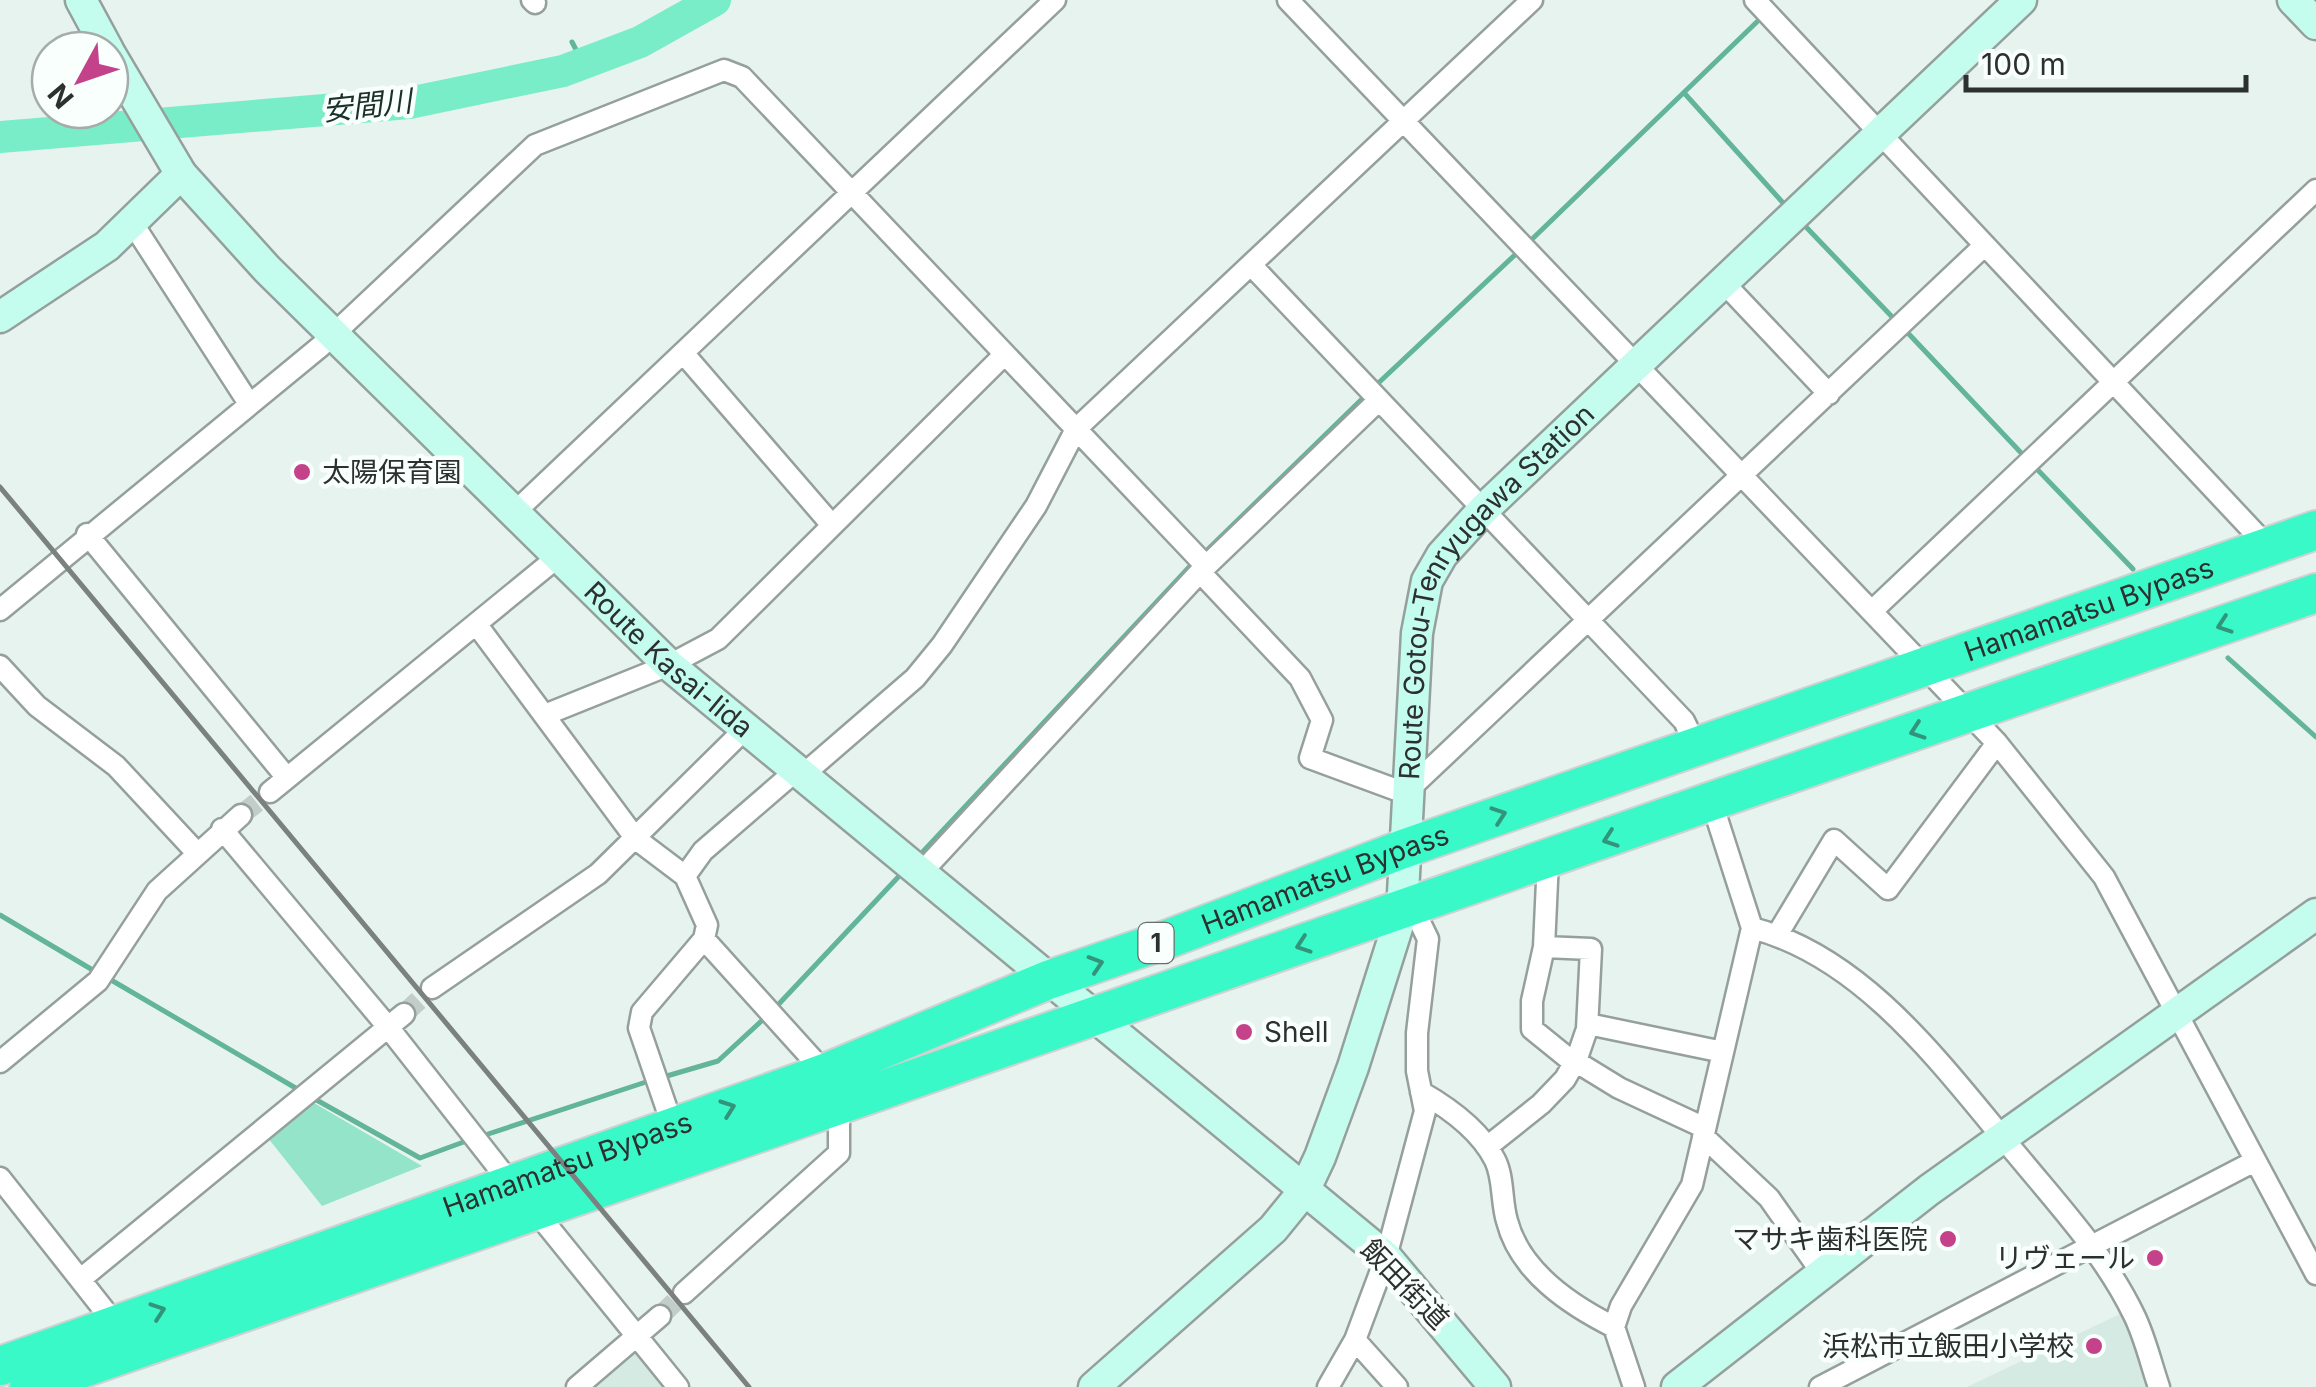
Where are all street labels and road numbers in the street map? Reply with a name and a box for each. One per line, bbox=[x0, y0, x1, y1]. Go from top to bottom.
street label: Route Gotou-Tenryugawa Station bbox=[1392, 397, 1601, 781]
street label: Hamamatsu Bypass bbox=[1960, 550, 2218, 669]
street label: Route Kasai-Iida bbox=[577, 574, 760, 744]
street label: Hamamatsu Bypass bbox=[1197, 817, 1453, 942]
road number: 1 bbox=[1138, 923, 1174, 963]
street label: Hamamatsu Bypass bbox=[438, 1105, 696, 1224]
street label: 飯田街道 bbox=[1354, 1232, 1456, 1336]

